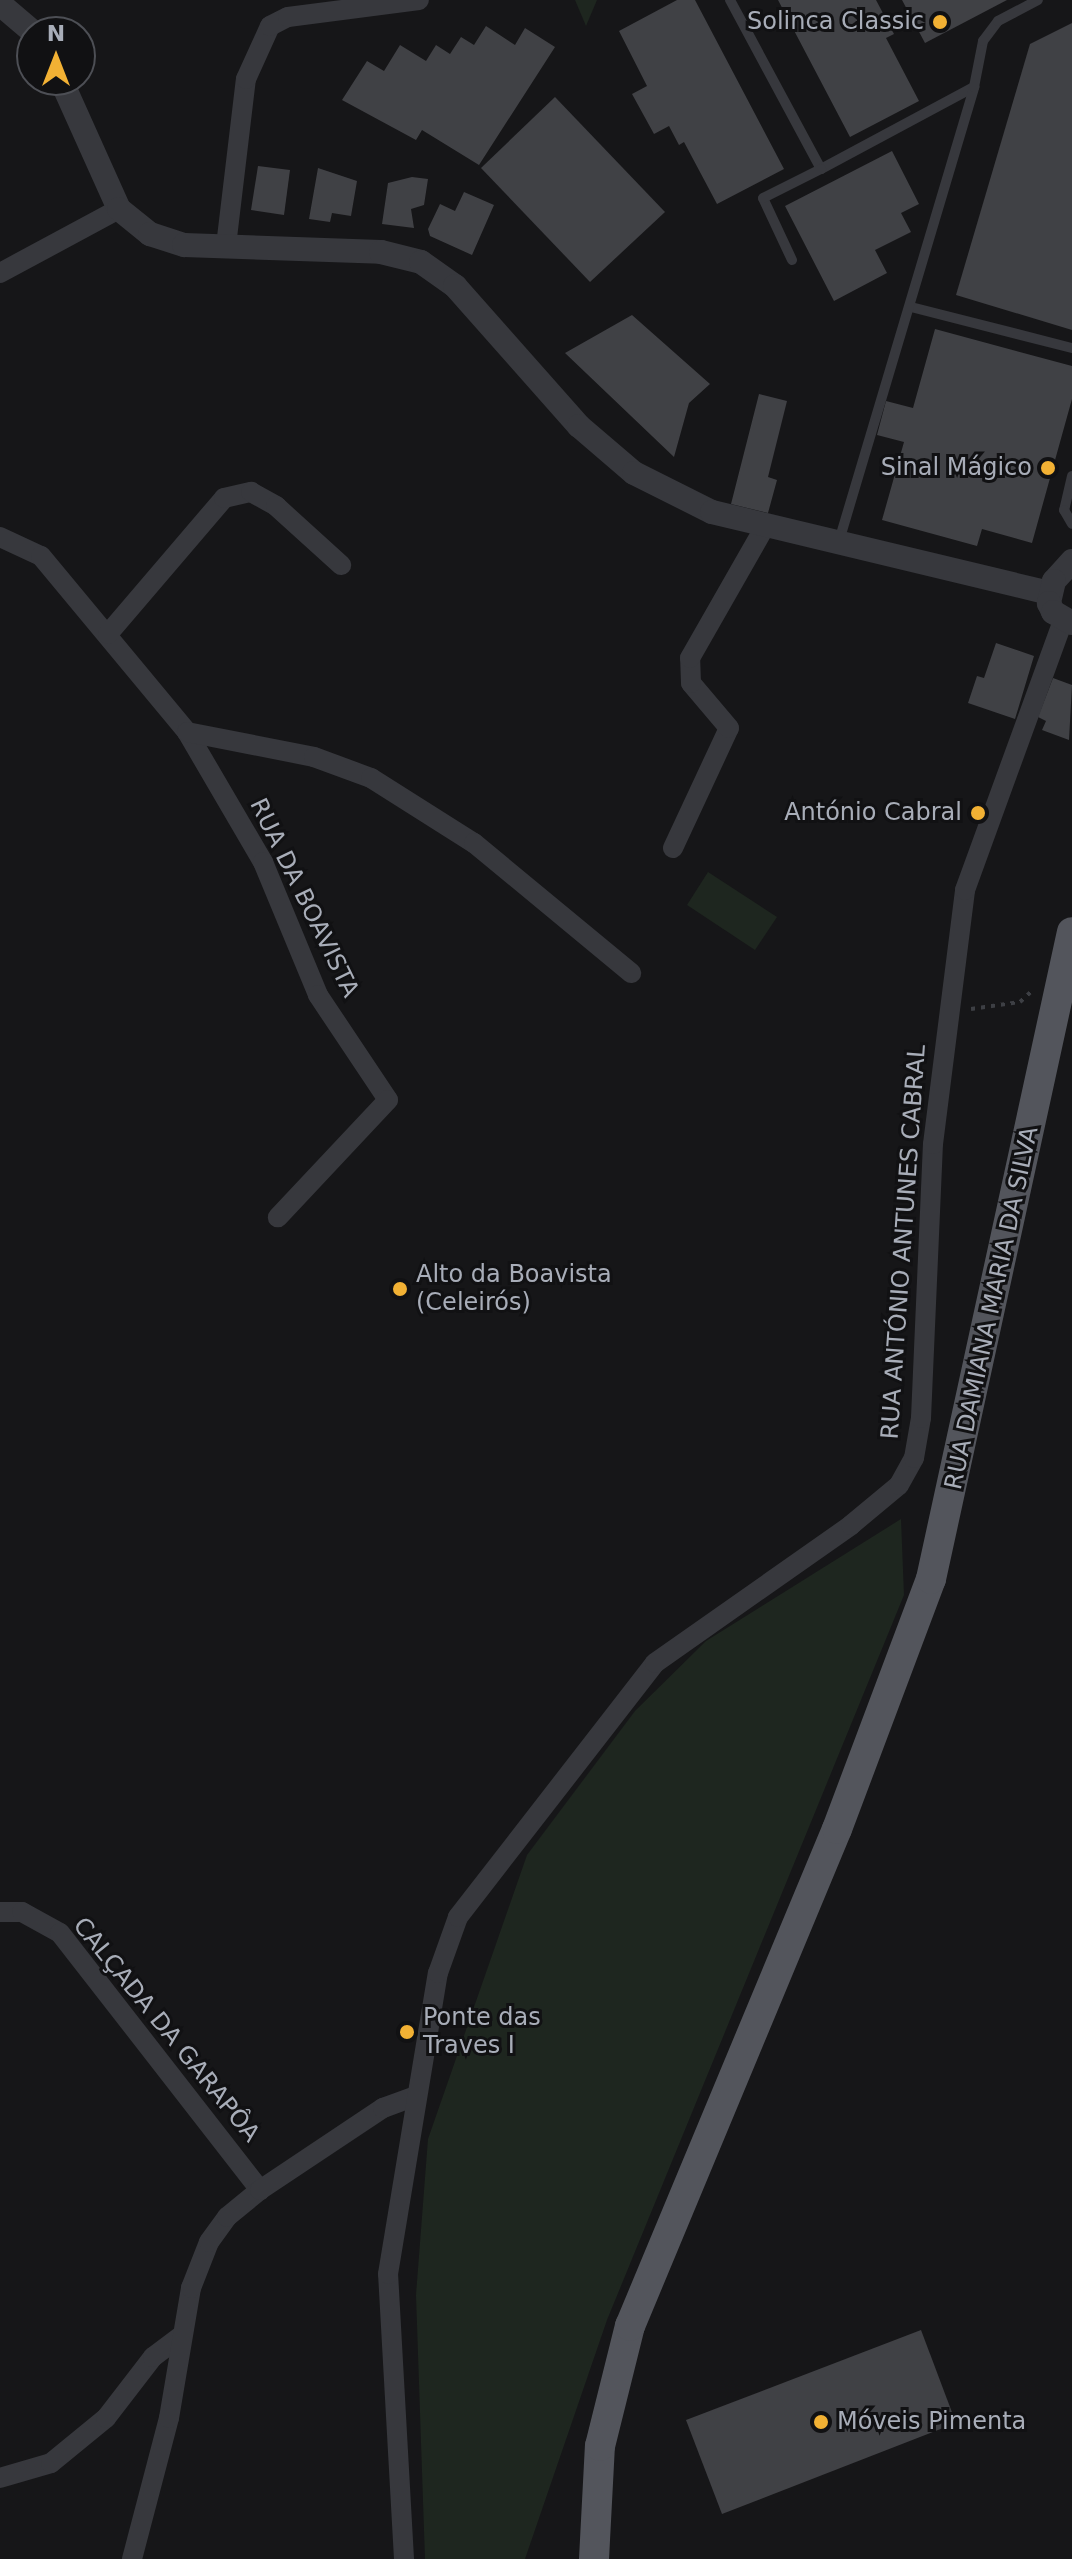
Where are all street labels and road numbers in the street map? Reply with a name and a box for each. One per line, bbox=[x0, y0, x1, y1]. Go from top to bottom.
street label: RUA DA BOAVISTA bbox=[243, 794, 365, 1002]
street label: RUA ANTÓNIO ANTUNES CABRAL bbox=[876, 1044, 932, 1440]
street label: RUA DAMIANA MARIA DA SILVA bbox=[939, 1124, 1045, 1492]
street label: CALÇADA DA GARAPÔA bbox=[67, 1912, 265, 2148]

